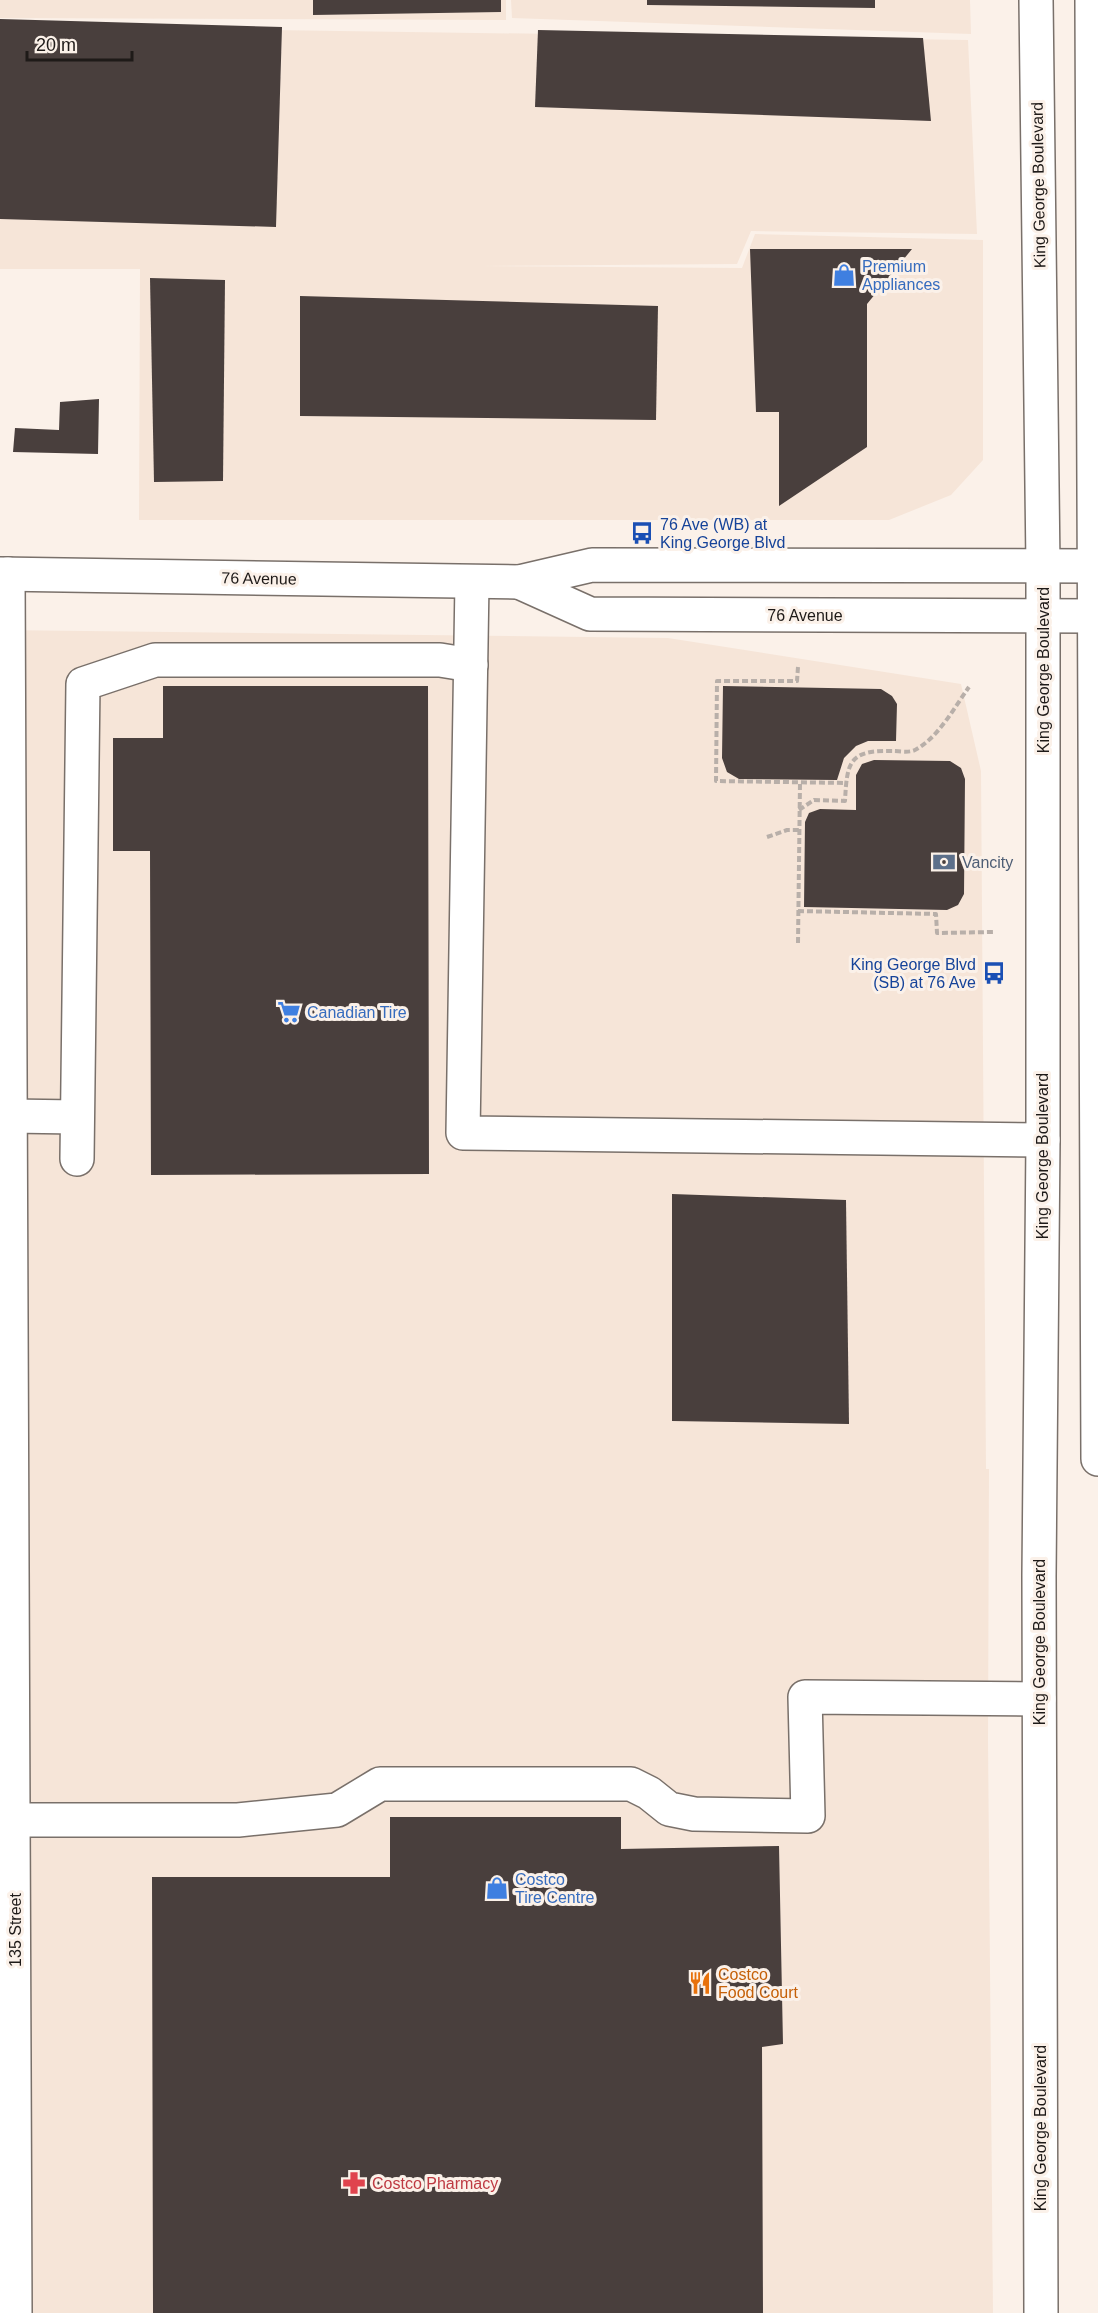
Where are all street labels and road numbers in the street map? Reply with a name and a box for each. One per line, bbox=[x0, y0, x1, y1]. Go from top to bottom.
street label: King George Boulevard bbox=[1029, 102, 1048, 268]
street label: 76 Avenue bbox=[221, 569, 297, 588]
street label: King George Boulevard bbox=[1035, 587, 1052, 753]
street label: 76 Avenue bbox=[767, 607, 843, 624]
street label: King George Boulevard bbox=[1034, 1073, 1051, 1239]
street label: King George Boulevard bbox=[1031, 1559, 1048, 1725]
street label: 135 Street bbox=[7, 1893, 24, 1967]
street label: King George Boulevard bbox=[1032, 2045, 1049, 2211]

